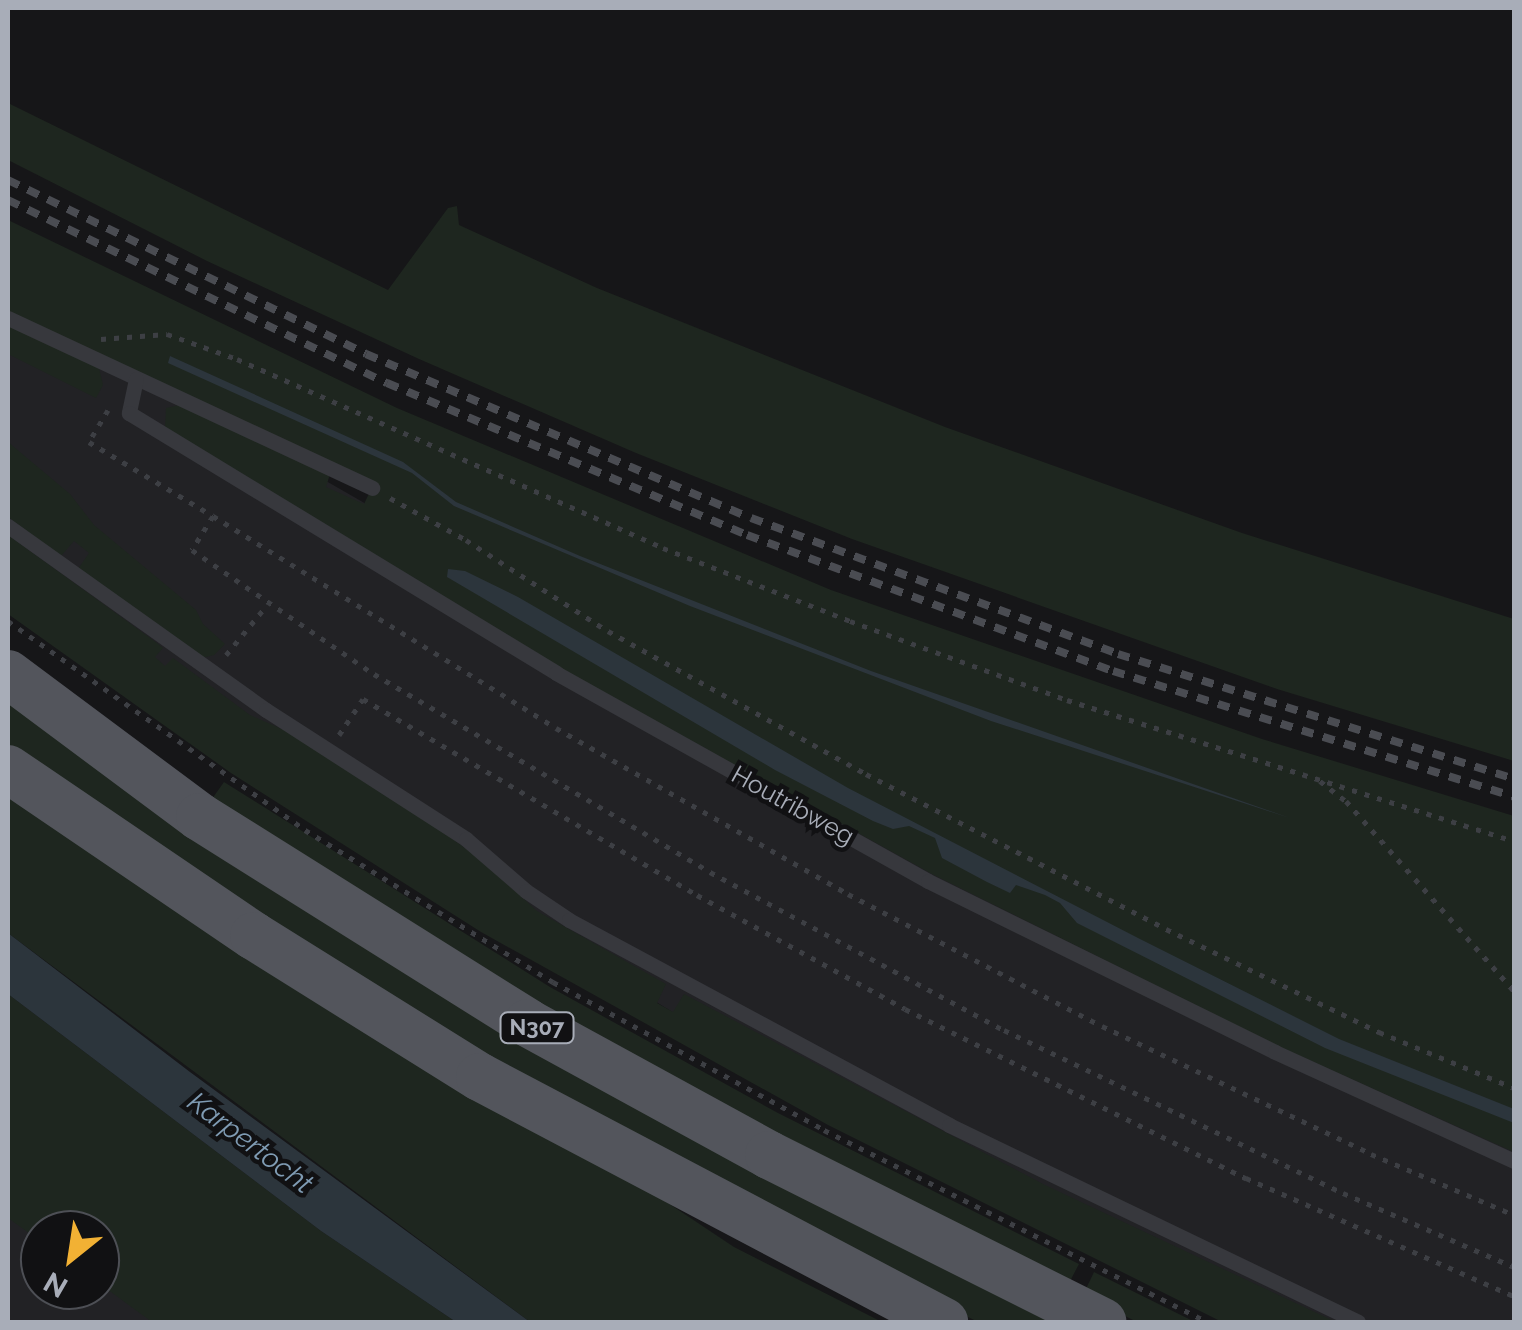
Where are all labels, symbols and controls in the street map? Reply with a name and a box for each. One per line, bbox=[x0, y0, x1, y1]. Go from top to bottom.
street label: Houtribweg bbox=[726, 759, 860, 851]
road number: N307 bbox=[500, 1011, 574, 1045]
water label: Karpertocht bbox=[181, 1085, 319, 1201]
north arrow bbox=[20, 1210, 120, 1310]
text: N bbox=[38, 1265, 73, 1304]

